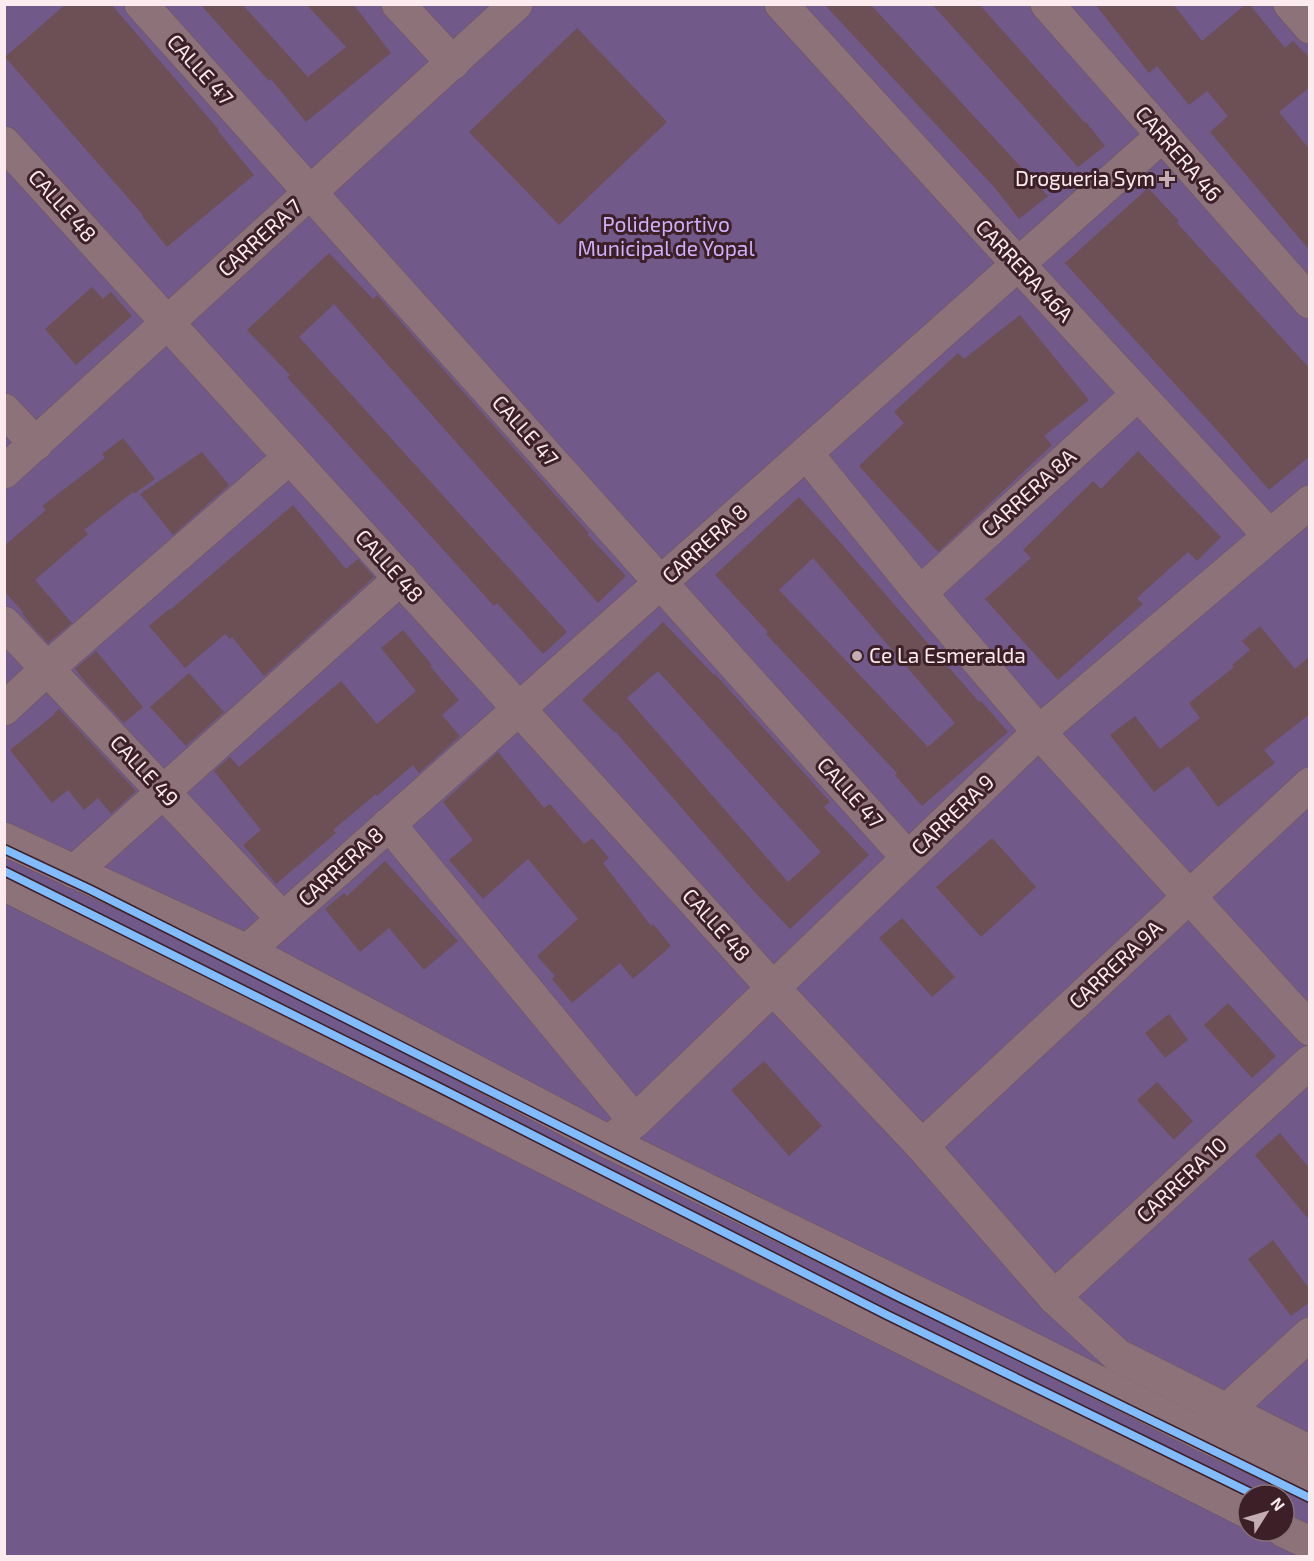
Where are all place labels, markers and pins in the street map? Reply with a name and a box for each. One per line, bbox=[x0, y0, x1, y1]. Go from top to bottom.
place label: Drogueria Sym bbox=[1015, 165, 1155, 190]
marker: Drogueria Sym bbox=[1160, 172, 1174, 186]
place label: Ce La Esmeralda bbox=[869, 642, 1026, 667]
marker: Ce La Esmeralda bbox=[850, 649, 864, 663]

